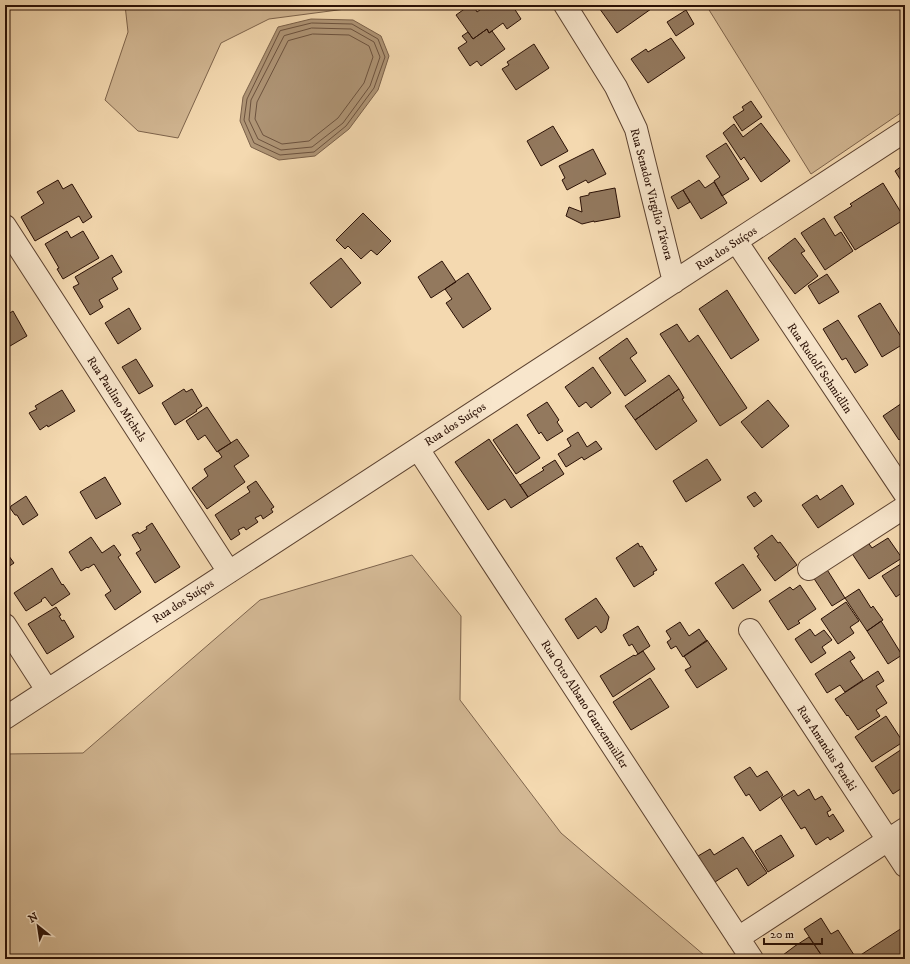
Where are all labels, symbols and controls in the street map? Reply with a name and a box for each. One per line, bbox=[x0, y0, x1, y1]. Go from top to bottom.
street label: Rua Senador Virgílio Távora bbox=[627, 127, 677, 263]
street label: Rua dos Suíços bbox=[693, 223, 760, 274]
street label: Rua Rudolf Schmidlin bbox=[784, 320, 856, 417]
street label: Rua Paulino Michels bbox=[83, 354, 150, 445]
street label: Rua dos Suíços bbox=[422, 399, 489, 450]
street label: Rua dos Suíços bbox=[150, 576, 217, 627]
street label: Rua Otto Albano Ganzenmüller bbox=[537, 637, 632, 772]
street label: Rua Amandus Penski bbox=[793, 703, 860, 794]
north arrow bbox=[18, 906, 58, 946]
text: N bbox=[26, 910, 41, 927]
scale bar bbox=[764, 920, 822, 946]
text: 20 m bbox=[770, 927, 794, 942]

